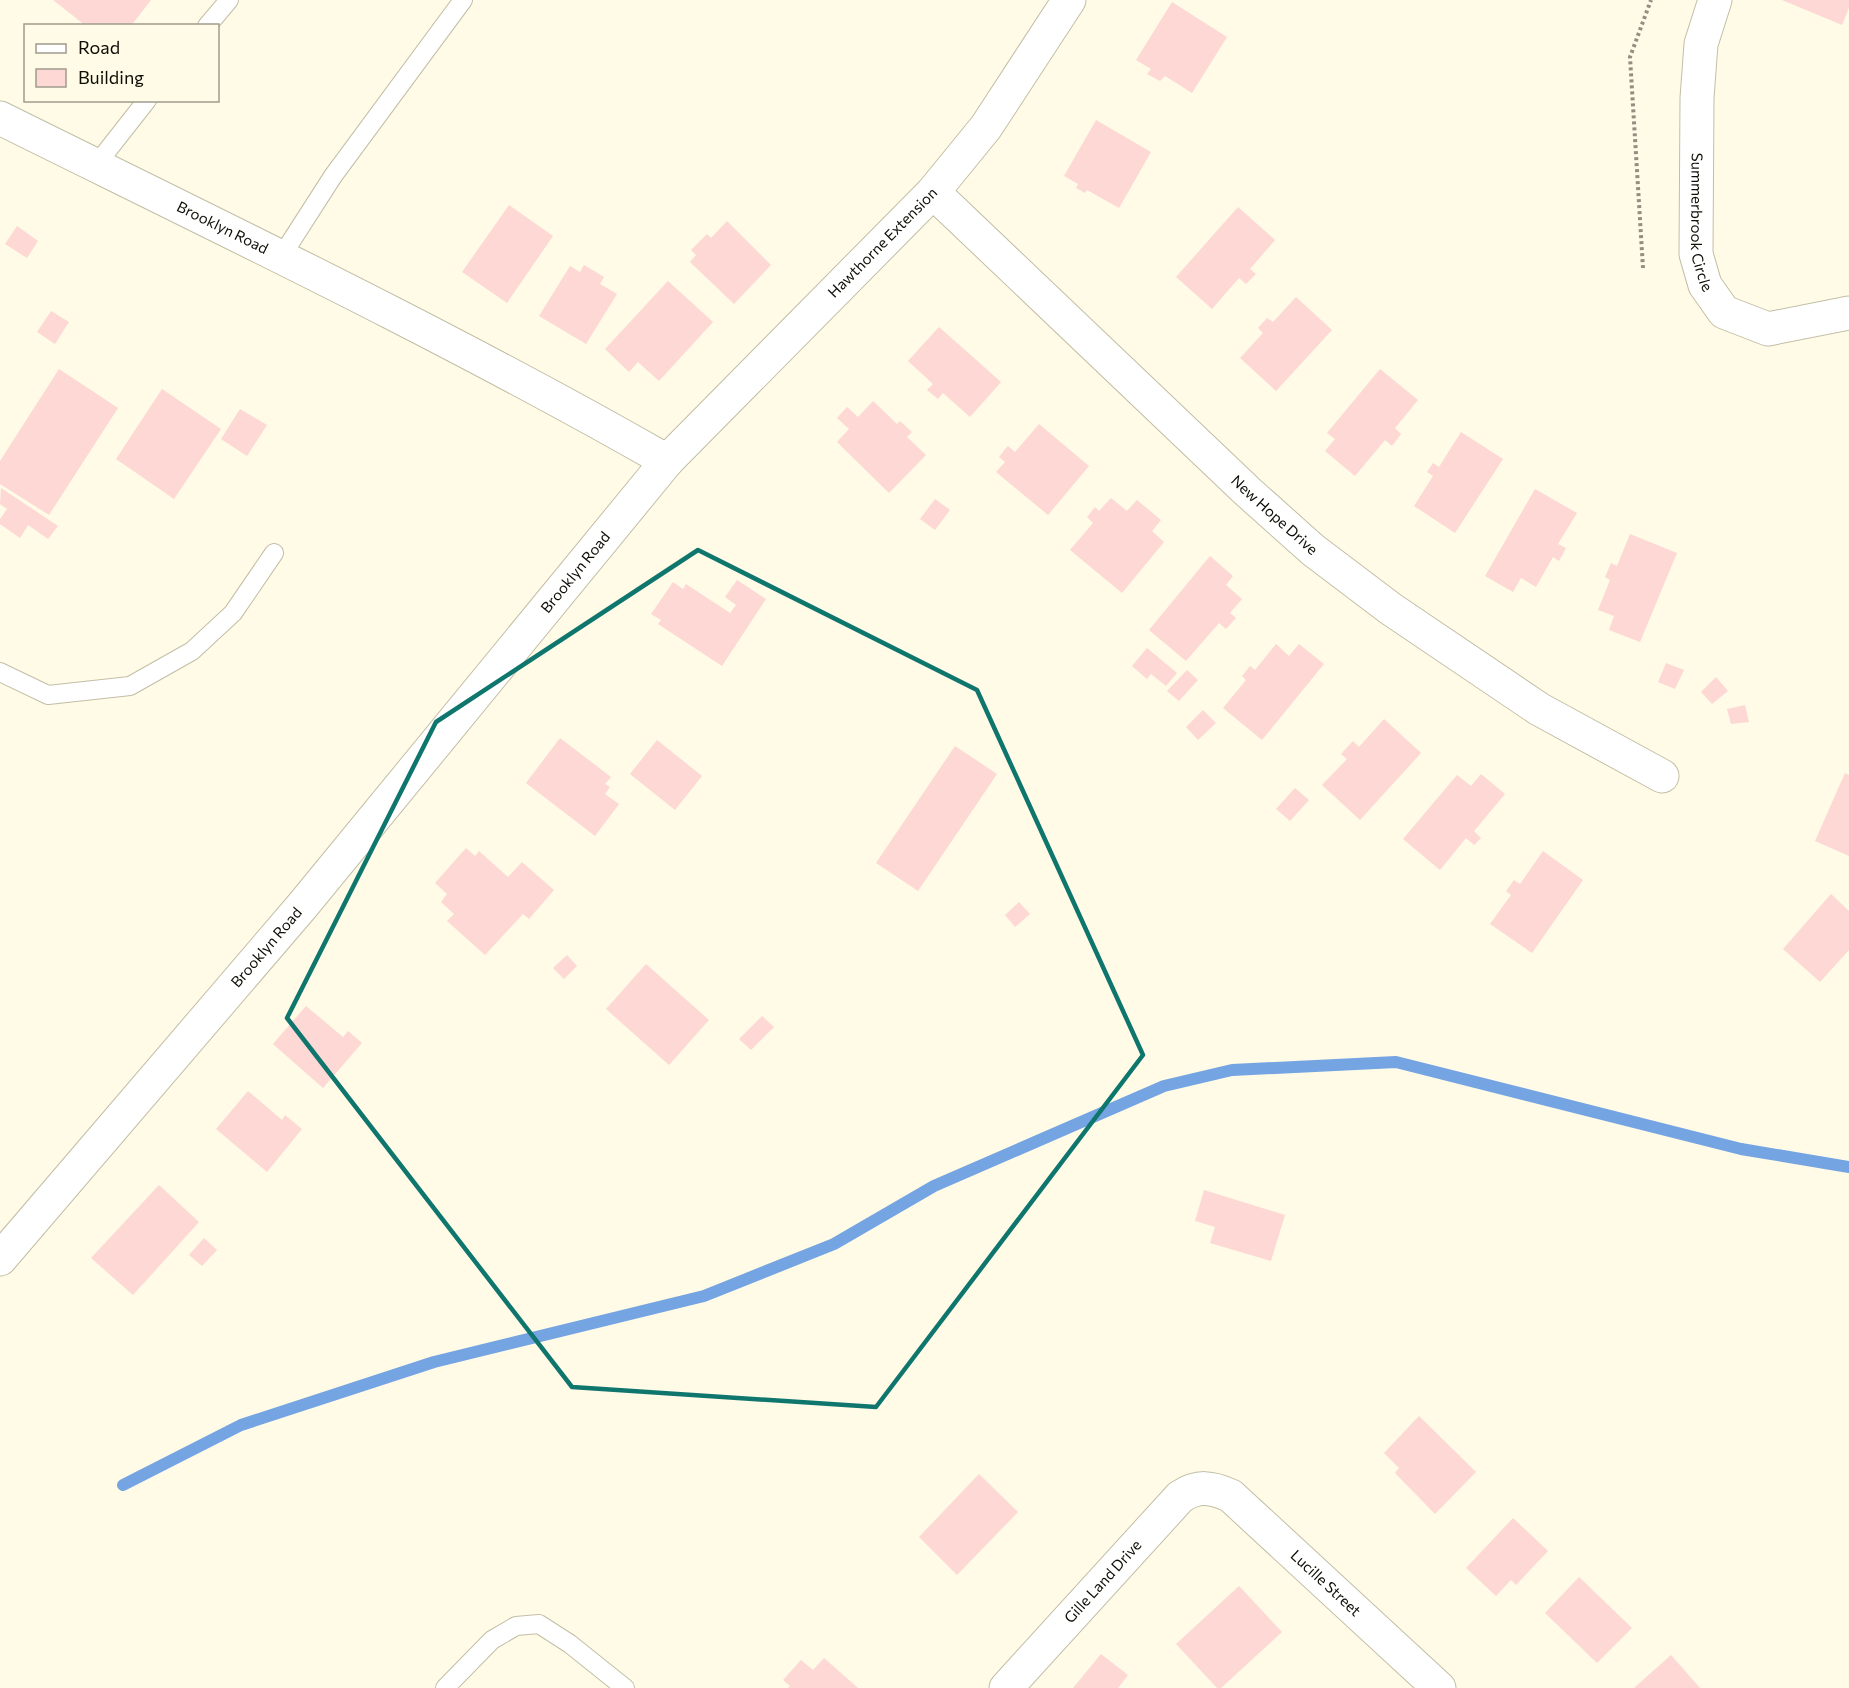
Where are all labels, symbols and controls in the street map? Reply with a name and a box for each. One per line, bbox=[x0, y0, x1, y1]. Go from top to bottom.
legend bbox=[24, 24, 219, 102]
text: Road bbox=[78, 36, 120, 58]
text: Building bbox=[78, 66, 144, 88]
street label: Summerbrook Circle bbox=[1688, 153, 1717, 295]
street label: Hawthorne Extension bbox=[824, 183, 940, 301]
street label: Brooklyn Road bbox=[174, 197, 271, 257]
street label: New Hope Drive bbox=[1228, 471, 1322, 558]
street label: Brooklyn Road bbox=[536, 528, 613, 616]
street label: Brooklyn Road bbox=[227, 903, 305, 991]
street label: Gille Land Drive bbox=[1060, 1536, 1145, 1626]
street label: Lucille Street bbox=[1287, 1546, 1365, 1619]

